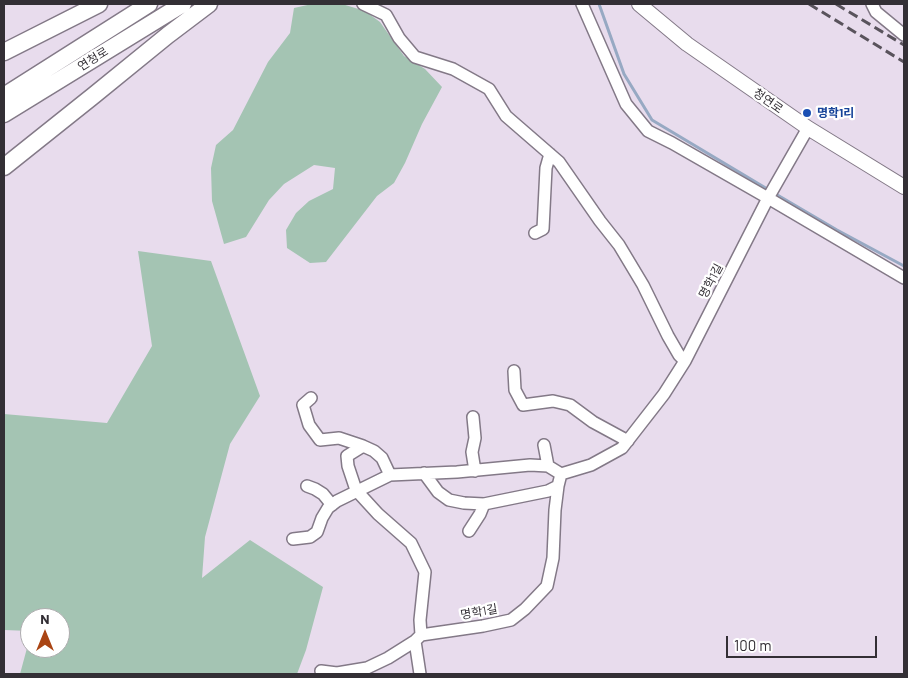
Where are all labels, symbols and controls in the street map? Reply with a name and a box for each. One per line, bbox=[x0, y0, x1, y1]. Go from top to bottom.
street label: 연청로 bbox=[75, 44, 111, 74]
street label: 청연로 bbox=[750, 86, 786, 116]
place label: 명학1리 bbox=[817, 106, 854, 120]
marker: 명학1리 bbox=[801, 107, 813, 119]
street label: 명학1길 bbox=[696, 261, 726, 301]
street label: 명학1길 bbox=[459, 602, 499, 622]
north arrow bbox=[20, 608, 70, 658]
text: N bbox=[40, 610, 50, 627]
scale bar bbox=[728, 626, 879, 658]
text: 100 m bbox=[734, 636, 772, 654]

